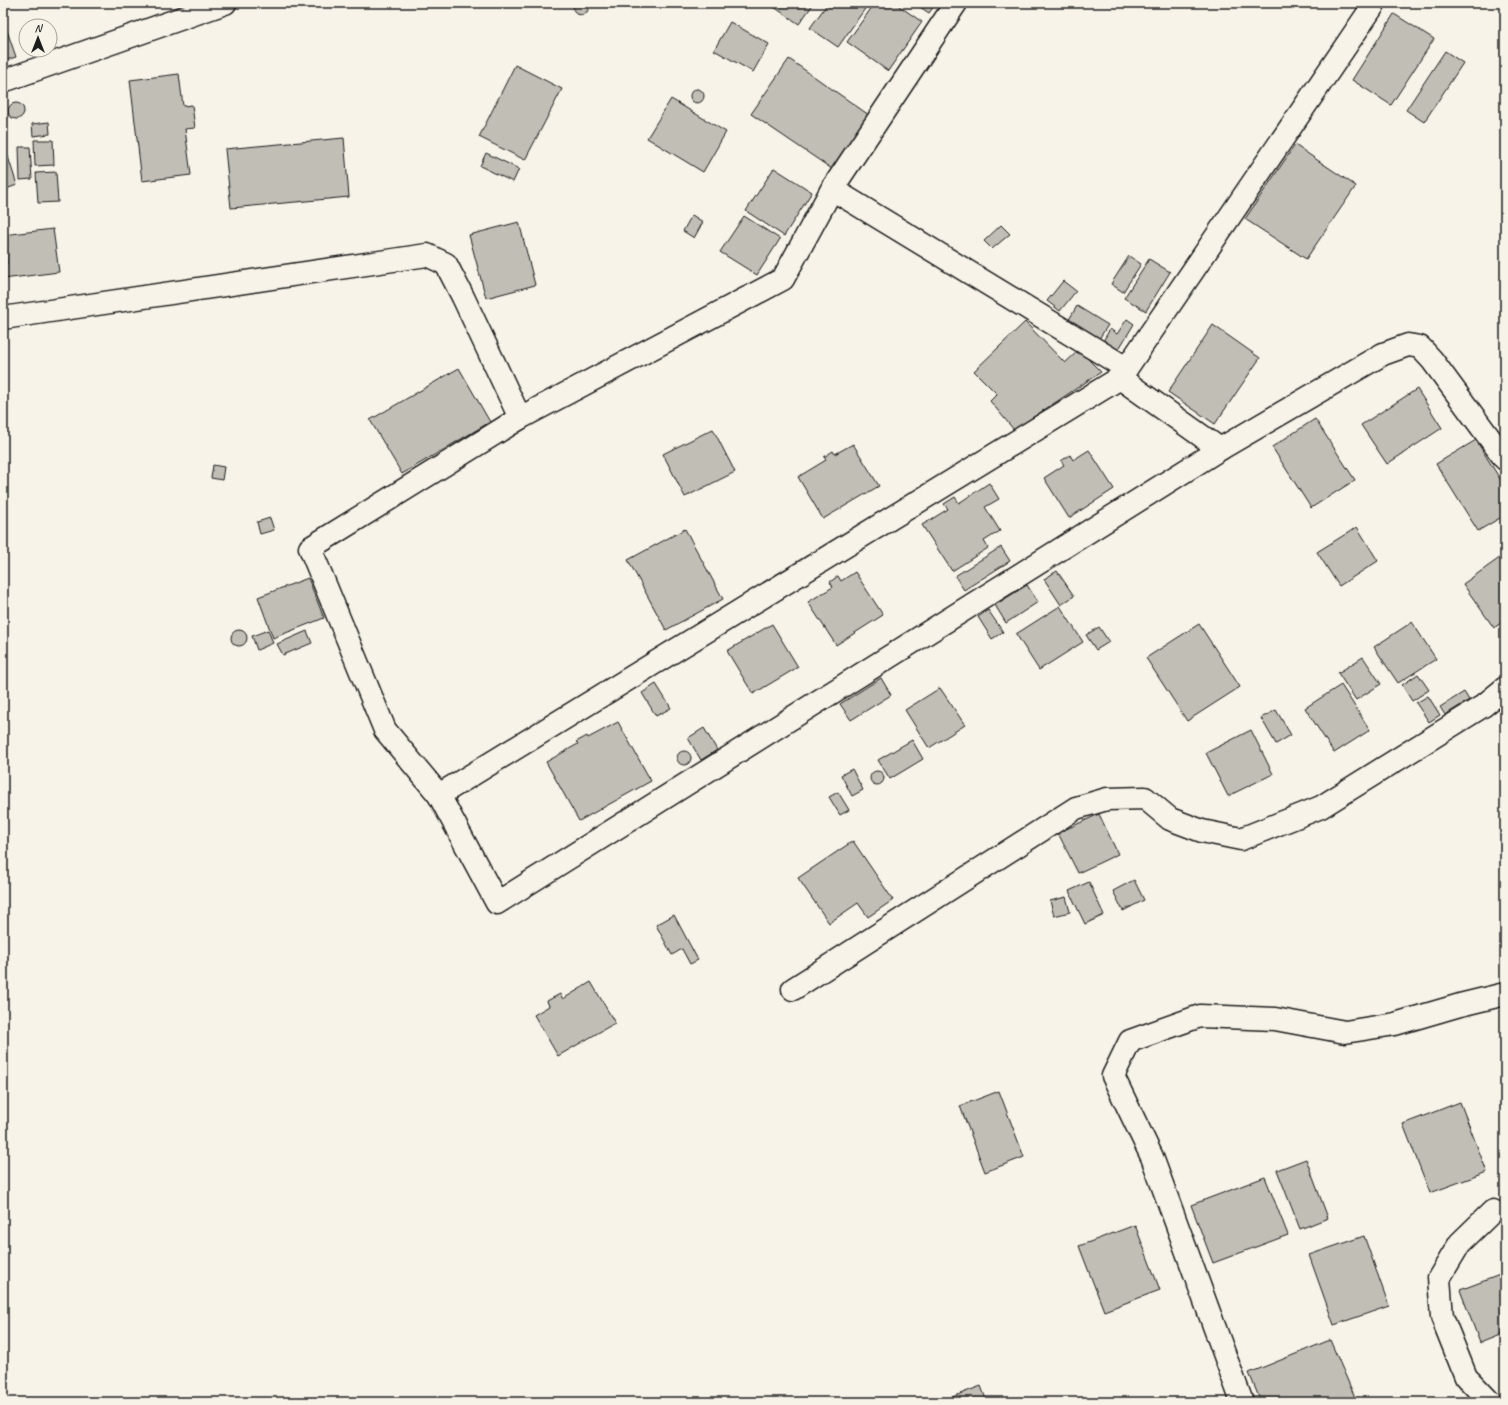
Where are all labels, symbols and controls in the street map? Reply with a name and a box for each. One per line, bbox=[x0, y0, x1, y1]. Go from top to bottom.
north arrow bbox=[18, 18, 58, 58]
text: N bbox=[35, 21, 44, 35]

